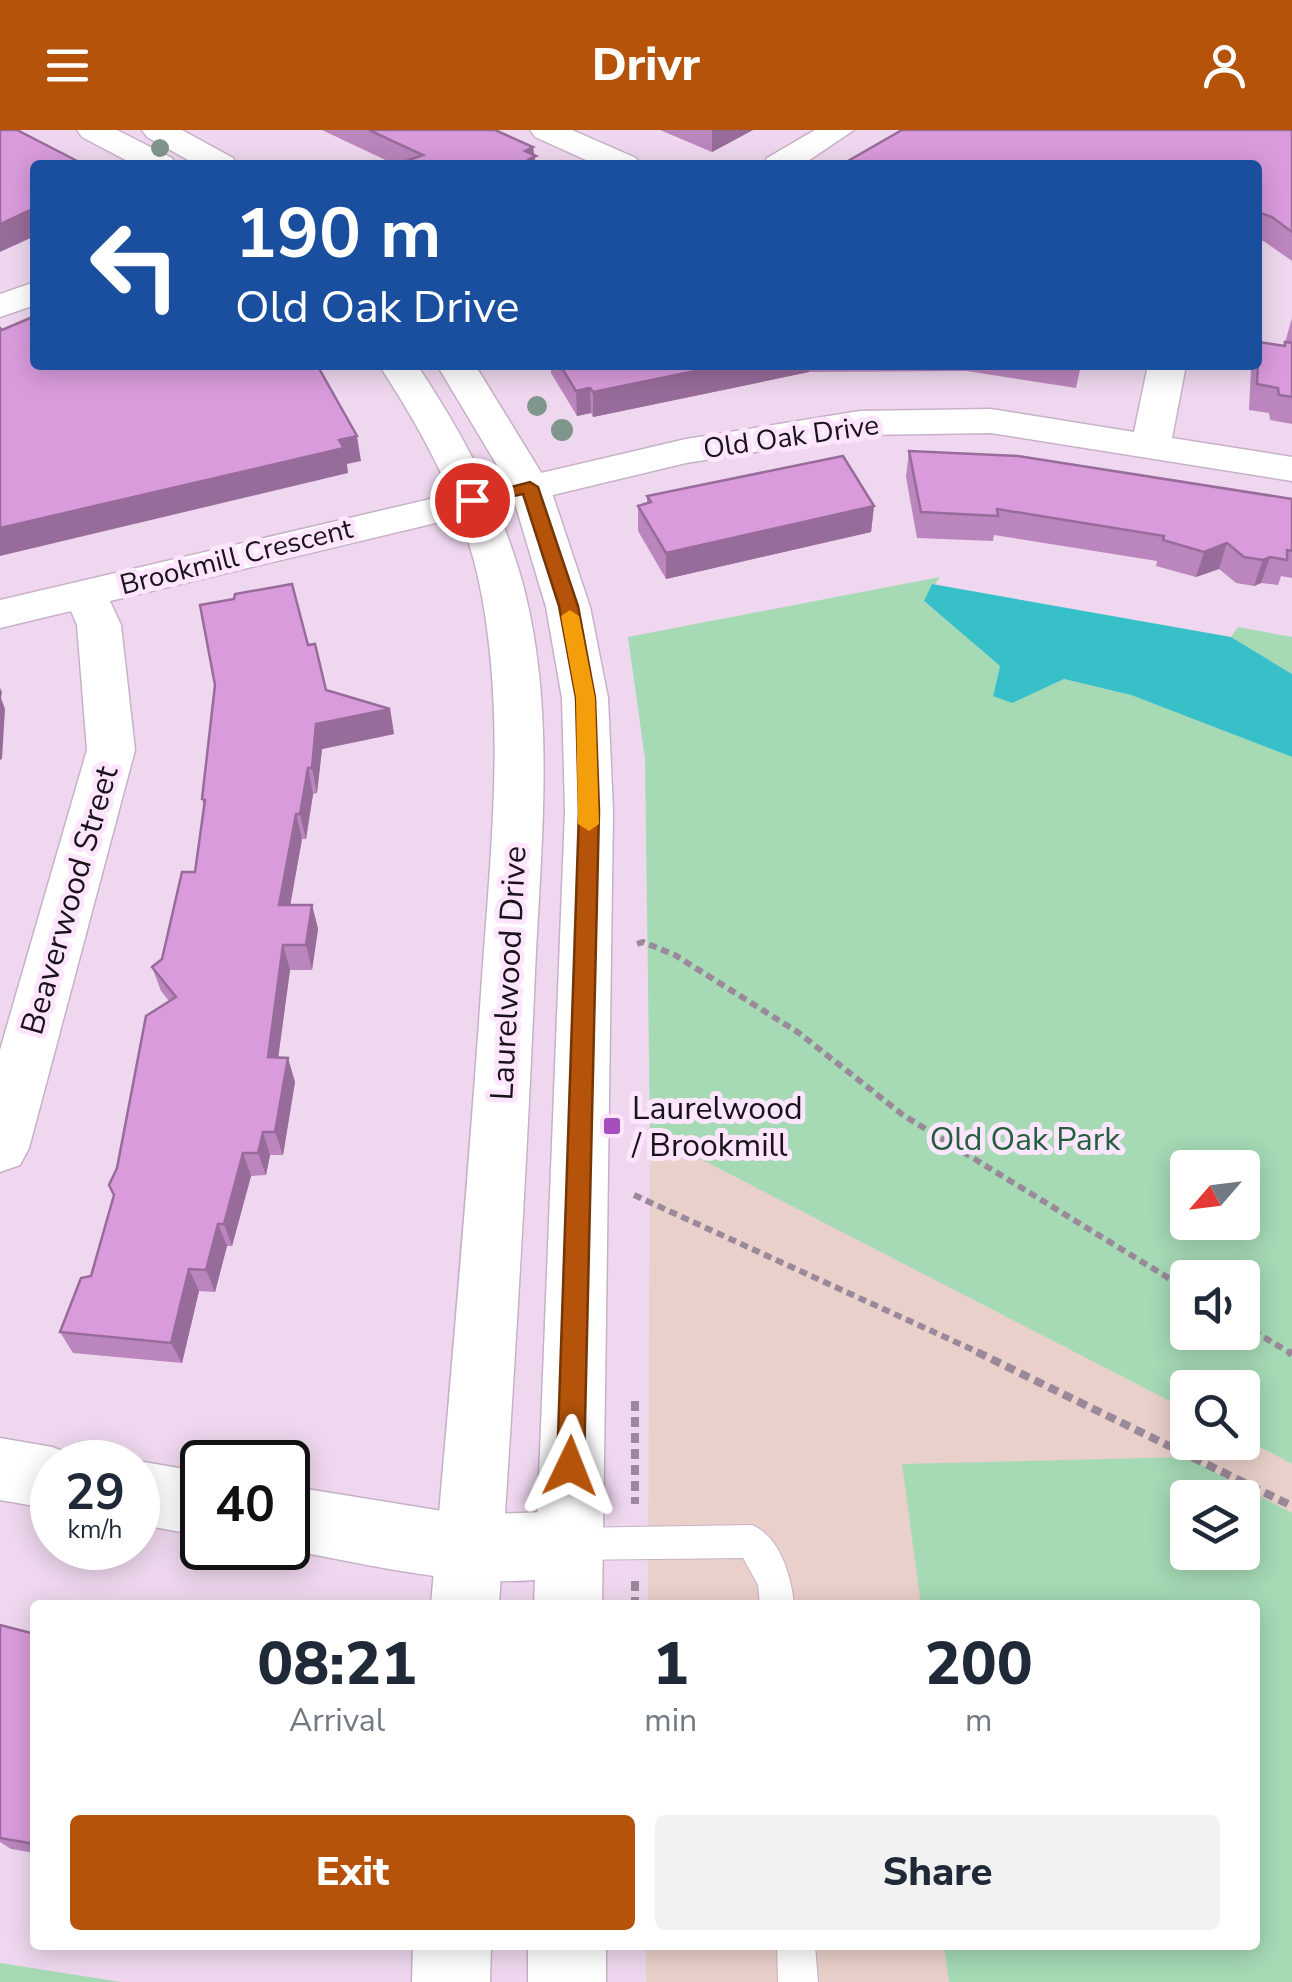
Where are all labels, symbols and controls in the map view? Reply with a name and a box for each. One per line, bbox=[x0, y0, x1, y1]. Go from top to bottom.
text: Drivr bbox=[592, 35, 700, 96]
icon: menu bbox=[40, 38, 95, 93]
icon: person bbox=[1197, 38, 1252, 93]
text: 190 m bbox=[235, 186, 441, 282]
icon: left bbox=[70, 200, 200, 330]
text: Old Oak Drive bbox=[235, 277, 520, 338]
street label: Old Oak Drive bbox=[701, 406, 881, 468]
pin bbox=[430, 458, 515, 543]
icon: arrive bbox=[445, 473, 500, 528]
street label: Brookmill Crescent bbox=[116, 510, 357, 604]
street label: Beaverwood Street bbox=[11, 760, 129, 1039]
street label: Laurelwood Drive bbox=[480, 845, 537, 1101]
place label: Laurelwood / Brookmill bbox=[631, 1087, 803, 1167]
marker: Laurelwood / Brookmill bbox=[601, 1115, 623, 1137]
park label: Old Oak Park bbox=[930, 1118, 1121, 1161]
north arrow bbox=[1170, 1150, 1260, 1240]
map controls bbox=[1170, 1150, 1260, 1570]
button: sound bbox=[1170, 1260, 1260, 1350]
button: search bbox=[1170, 1370, 1260, 1460]
position arrow bbox=[518, 1414, 622, 1518]
speed limit sign: 40 bbox=[180, 1440, 310, 1570]
text: 29 bbox=[65, 1458, 125, 1527]
button: layers bbox=[1170, 1480, 1260, 1570]
text: km/h bbox=[67, 1513, 123, 1547]
text: 08:21 bbox=[257, 1623, 417, 1705]
text: 1 bbox=[653, 1623, 689, 1705]
text: 200 bbox=[925, 1623, 1033, 1705]
text: Arrival bbox=[289, 1699, 385, 1742]
text: min bbox=[644, 1699, 697, 1742]
text: m bbox=[965, 1699, 992, 1742]
button: Exit bbox=[70, 1815, 635, 1930]
button: Share bbox=[655, 1815, 1220, 1930]

